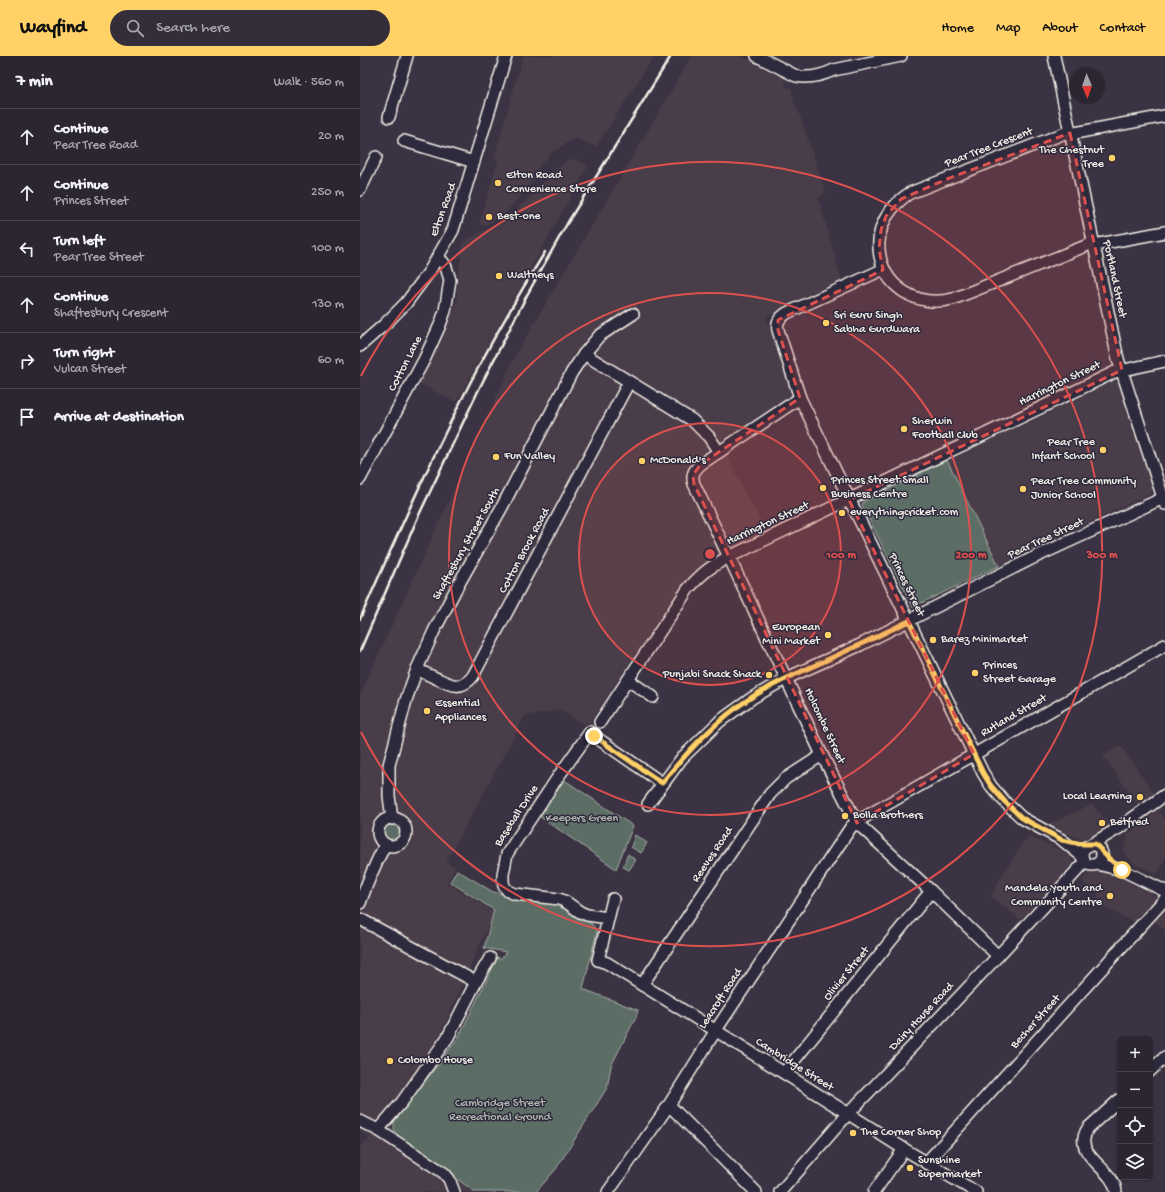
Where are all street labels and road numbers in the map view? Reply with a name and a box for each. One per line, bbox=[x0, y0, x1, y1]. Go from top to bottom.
street label: Pear Tree Crescent bbox=[942, 124, 1036, 172]
street label: Elton Road bbox=[428, 180, 460, 239]
street label: Portland Street bbox=[1099, 238, 1129, 320]
street label: Cotton Lane bbox=[386, 333, 426, 394]
street label: Harrington Street bbox=[1017, 358, 1104, 410]
street label: Shaftesbury Street South bbox=[430, 485, 504, 603]
street label: Harrington Street bbox=[725, 498, 812, 549]
street label: Cotton Brook Road bbox=[497, 505, 554, 596]
street label: Pear Tree Street bbox=[1005, 515, 1087, 563]
street label: Princes Street bbox=[884, 550, 928, 620]
street label: Holcombe Street bbox=[800, 686, 848, 767]
street label: Rutland Street bbox=[979, 691, 1050, 740]
street label: Baseball Drive bbox=[491, 782, 543, 850]
street label: Reeves Road bbox=[689, 824, 737, 885]
street label: Olivier Street bbox=[821, 943, 874, 1004]
street label: Leacroft Road bbox=[696, 965, 746, 1032]
street label: Dairy House Road bbox=[886, 979, 958, 1055]
street label: Becher Street bbox=[1007, 991, 1065, 1053]
street label: Cambridge Street bbox=[752, 1035, 837, 1095]

